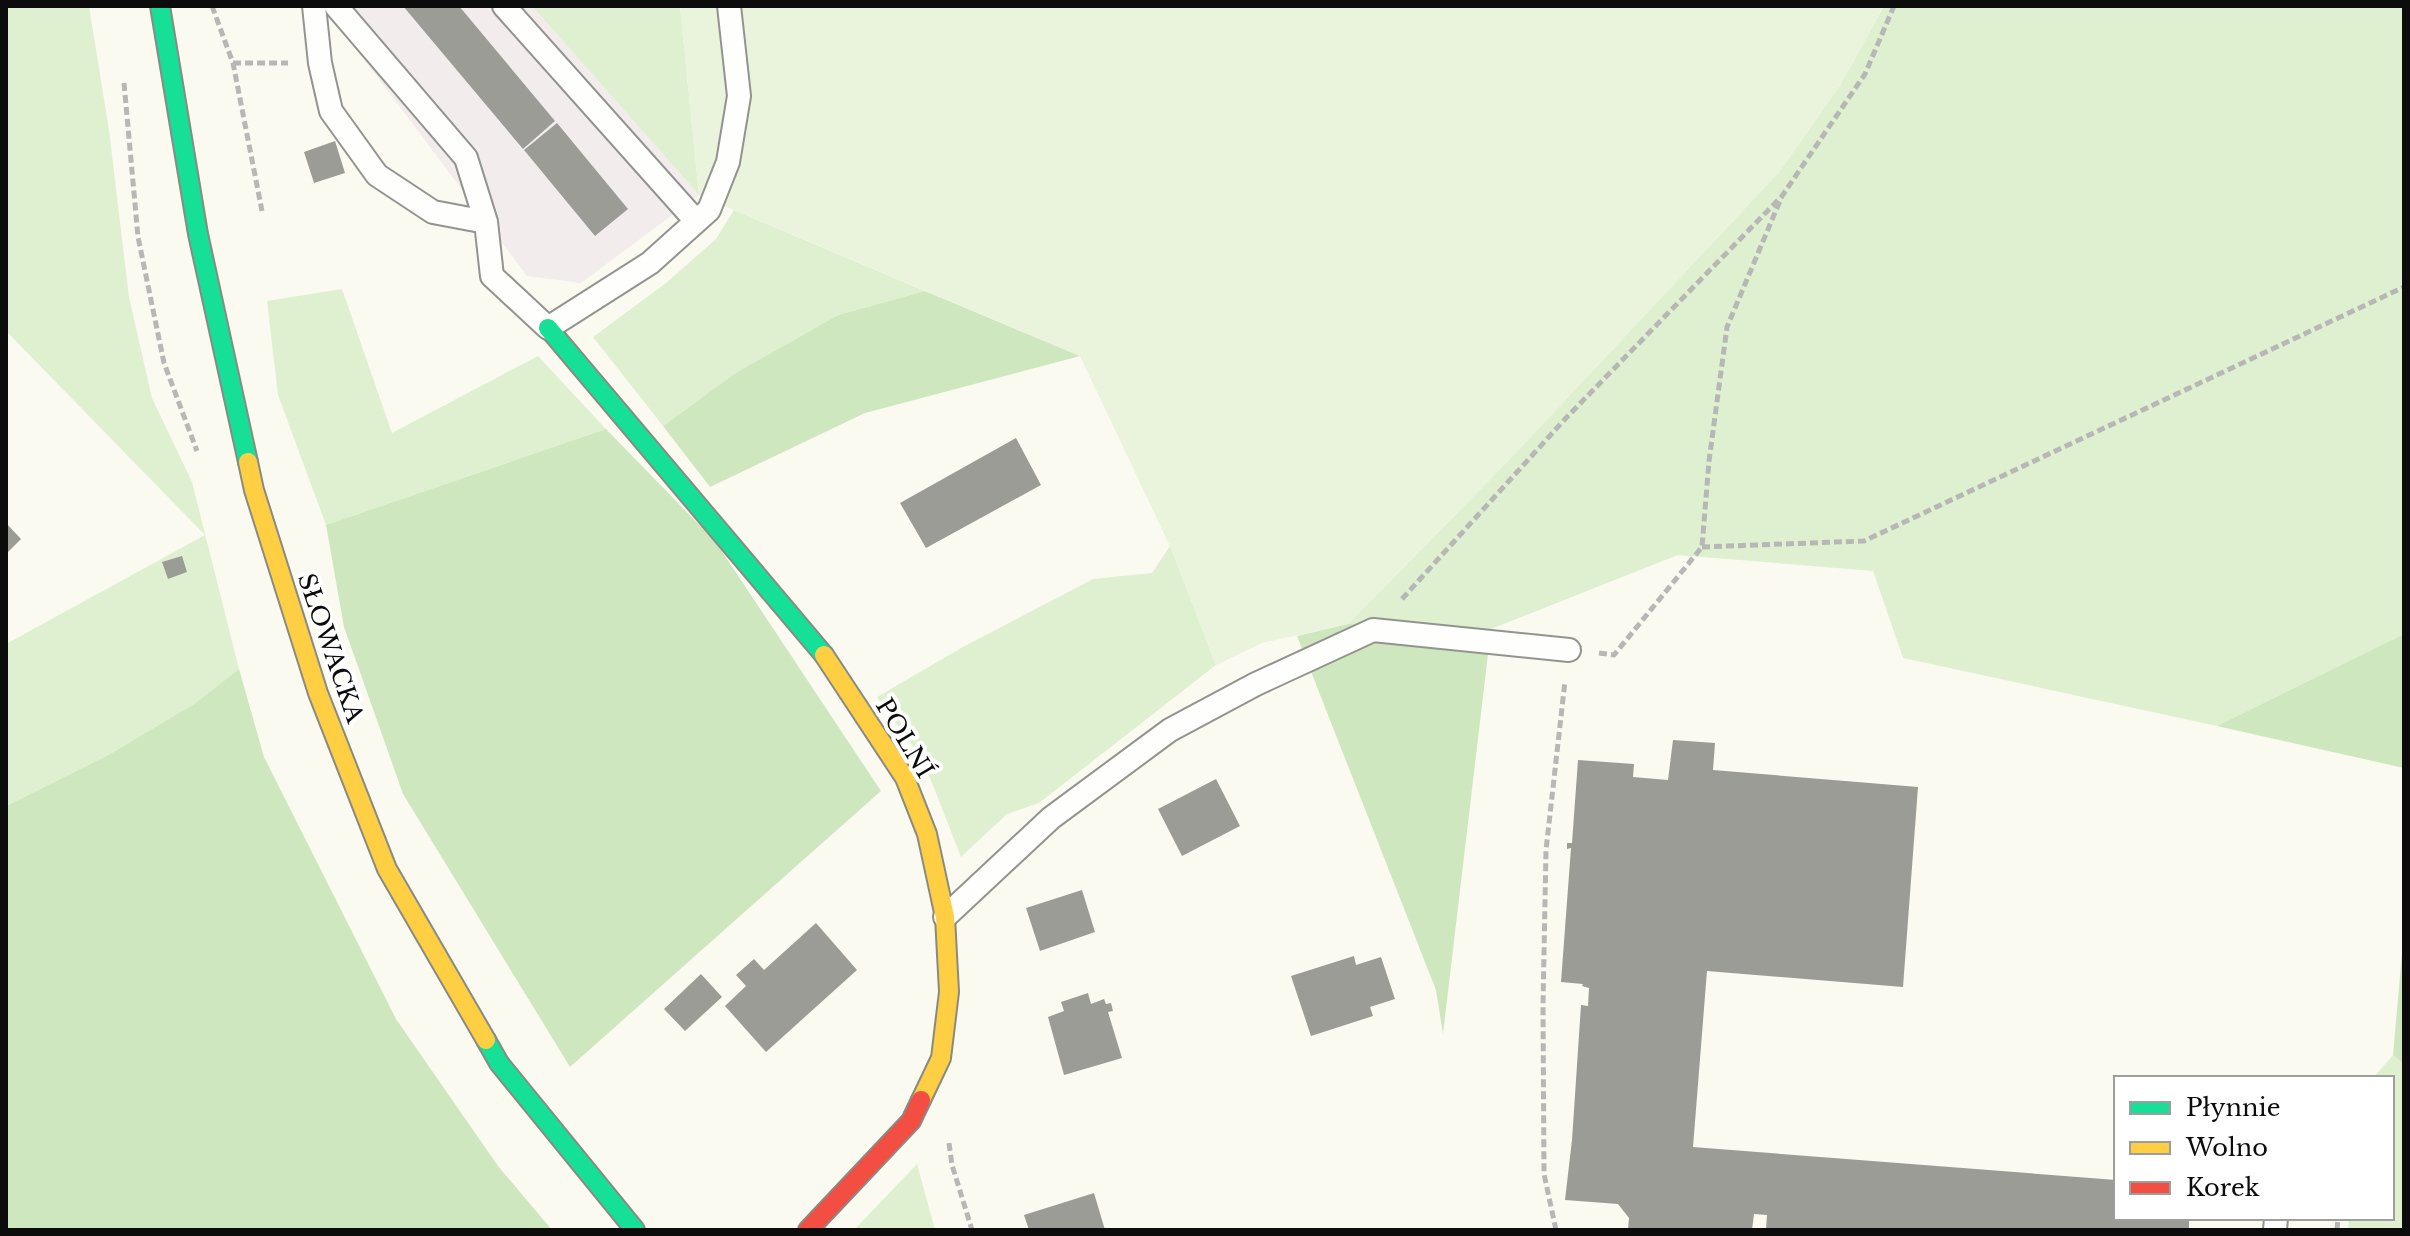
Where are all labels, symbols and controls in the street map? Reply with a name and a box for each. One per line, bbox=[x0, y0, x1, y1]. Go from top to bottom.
street label: SŁOWACKA bbox=[292, 570, 370, 727]
street label: POLNÍ bbox=[870, 693, 940, 783]
legend bbox=[2114, 1076, 2394, 1220]
text: Płynnie bbox=[2186, 1093, 2281, 1122]
text: Wolno bbox=[2185, 1133, 2268, 1162]
text: Korek bbox=[2186, 1173, 2260, 1202]

